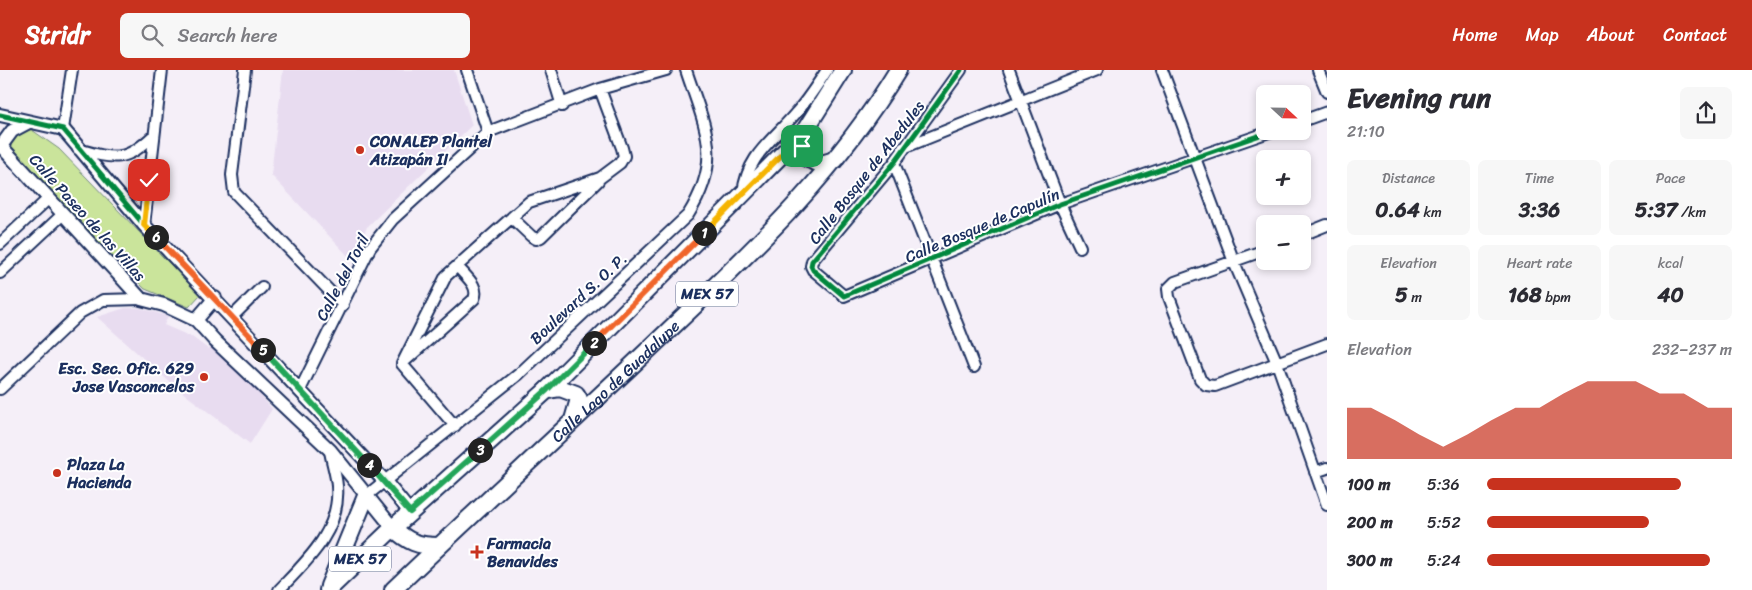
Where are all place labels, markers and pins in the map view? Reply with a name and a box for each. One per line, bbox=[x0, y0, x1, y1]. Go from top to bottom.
pin bbox=[781, 125, 823, 167]
place label: CONALEP Plantel Atizapán II bbox=[369, 127, 493, 174]
marker: CONALEP Plantel Atizapán II bbox=[354, 144, 366, 156]
pin bbox=[128, 159, 170, 201]
pin: 1 bbox=[692, 220, 716, 246]
pin: 6 bbox=[144, 224, 168, 250]
pin: 2 bbox=[582, 330, 606, 356]
pin: 5 bbox=[250, 338, 276, 362]
place label: Esc. Sec. Ofic. 629 Jose Vasconcelos bbox=[58, 354, 195, 401]
marker: Esc. Sec. Ofic. 629 Jose Vasconcelos bbox=[198, 371, 210, 383]
pin: 3 bbox=[468, 438, 492, 462]
place label: Plaza La Hacienda bbox=[66, 450, 132, 497]
pin: 4 bbox=[356, 452, 382, 478]
marker: Plaza La Hacienda bbox=[51, 467, 63, 479]
place label: Farmacia Benavides bbox=[486, 529, 558, 576]
marker: Farmacia Benavides bbox=[471, 546, 483, 558]

